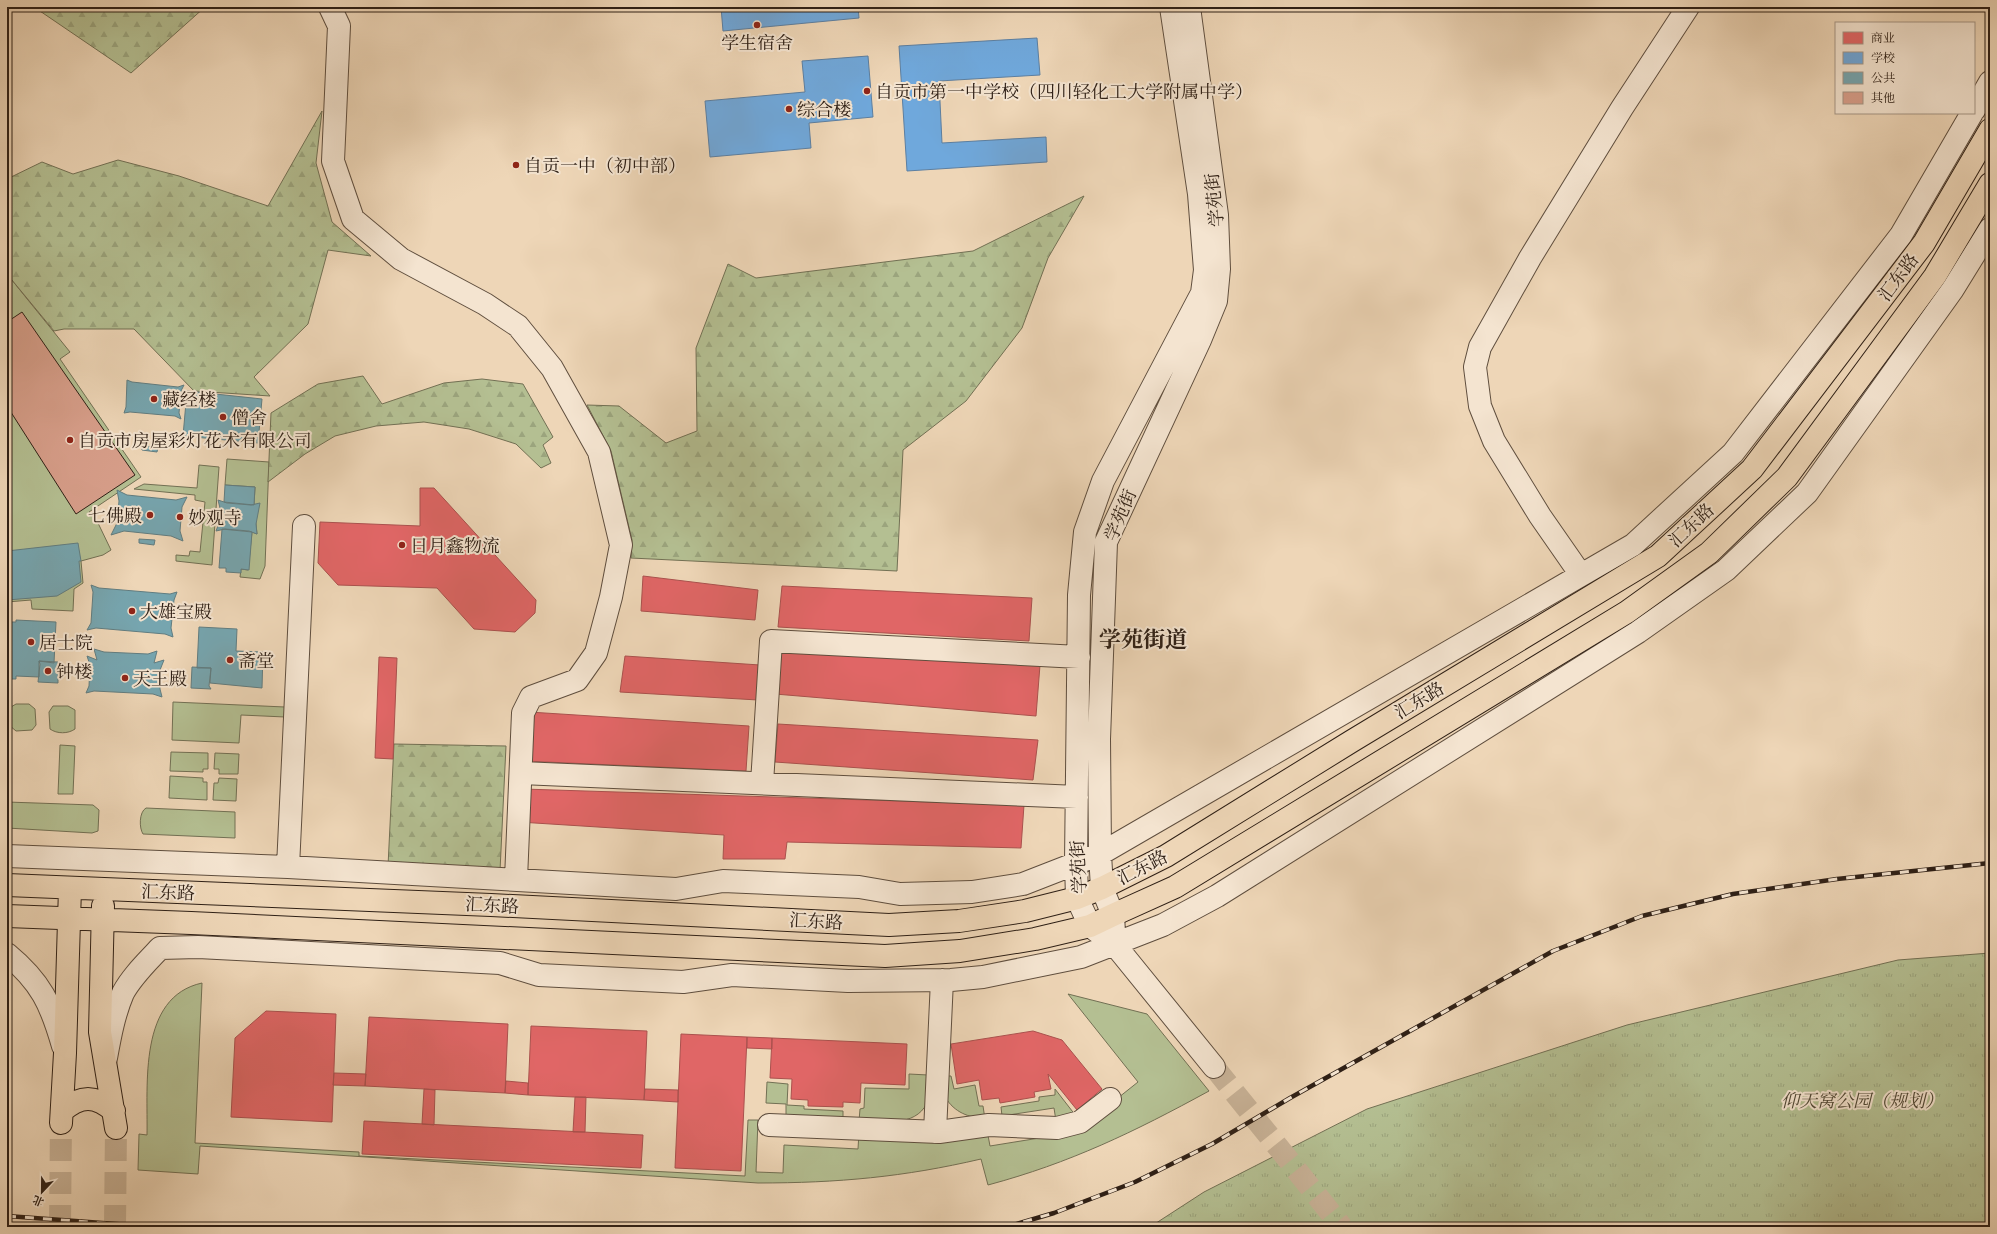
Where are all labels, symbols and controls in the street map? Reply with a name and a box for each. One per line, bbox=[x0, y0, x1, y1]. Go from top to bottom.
marker: 学生宿舍 bbox=[752, 20, 762, 30]
legend bbox=[1835, 22, 1975, 114]
text: 商业 bbox=[1871, 30, 1895, 46]
place label: 学生宿舍 bbox=[721, 31, 793, 54]
text: 学校 bbox=[1871, 50, 1895, 66]
text: 公共 bbox=[1871, 70, 1895, 86]
place label: 自贡市第一中学校（四川轻化工大学附属中学） bbox=[875, 80, 1253, 103]
marker: 自贡市第一中学校（四川轻化工大学附属中学） bbox=[862, 86, 872, 96]
text: 其他 bbox=[1871, 90, 1895, 106]
place label: 综合楼 bbox=[797, 98, 851, 121]
marker: 综合楼 bbox=[784, 104, 794, 114]
place label: 自贡一中（初中部） bbox=[524, 154, 686, 177]
marker: 自贡一中（初中部） bbox=[511, 160, 521, 170]
street label: 学苑街 bbox=[1200, 172, 1228, 228]
street label: 汇东路 bbox=[1873, 249, 1923, 305]
place label: 藏经楼 bbox=[162, 388, 216, 411]
marker: 藏经楼 bbox=[149, 394, 159, 404]
place label: 僧舍 bbox=[231, 406, 267, 429]
marker: 僧舍 bbox=[218, 412, 228, 422]
place label: 自贡市房屋彩灯花术有限公司 bbox=[78, 429, 312, 452]
marker: 自贡市房屋彩灯花术有限公司 bbox=[65, 435, 75, 445]
street label: 学苑街 bbox=[1099, 486, 1141, 544]
street label: 汇东路 bbox=[1663, 498, 1719, 552]
place label: 七佛殿 bbox=[88, 504, 142, 527]
place label: 妙观寺 bbox=[188, 506, 242, 529]
marker: 七佛殿 bbox=[145, 510, 155, 520]
marker: 妙观寺 bbox=[175, 512, 185, 522]
place label: 日月鑫物流 bbox=[410, 534, 500, 557]
marker: 日月鑫物流 bbox=[397, 540, 407, 550]
place label: 大雄宝殿 bbox=[140, 600, 212, 623]
marker: 大雄宝殿 bbox=[127, 606, 137, 616]
district label: 学苑街道 bbox=[1099, 625, 1187, 654]
place label: 居士院 bbox=[39, 631, 93, 654]
marker: 居士院 bbox=[26, 637, 36, 647]
place label: 斋堂 bbox=[238, 649, 274, 672]
marker: 斋堂 bbox=[225, 655, 235, 665]
place label: 钟楼 bbox=[56, 660, 92, 683]
marker: 钟楼 bbox=[43, 666, 53, 676]
place label: 天王殿 bbox=[133, 667, 187, 690]
marker: 天王殿 bbox=[120, 673, 130, 683]
street label: 汇东路 bbox=[1390, 676, 1448, 724]
street label: 学苑街 bbox=[1065, 839, 1091, 895]
street label: 汇东路 bbox=[1113, 844, 1171, 890]
street label: 汇东路 bbox=[141, 880, 195, 904]
street label: 汇东路 bbox=[464, 892, 520, 918]
street label: 汇东路 bbox=[788, 908, 844, 934]
park label: 仰天窝公园（规划） bbox=[1781, 1089, 1943, 1112]
north arrow bbox=[22, 1172, 62, 1212]
text: 北 bbox=[31, 1193, 46, 1210]

